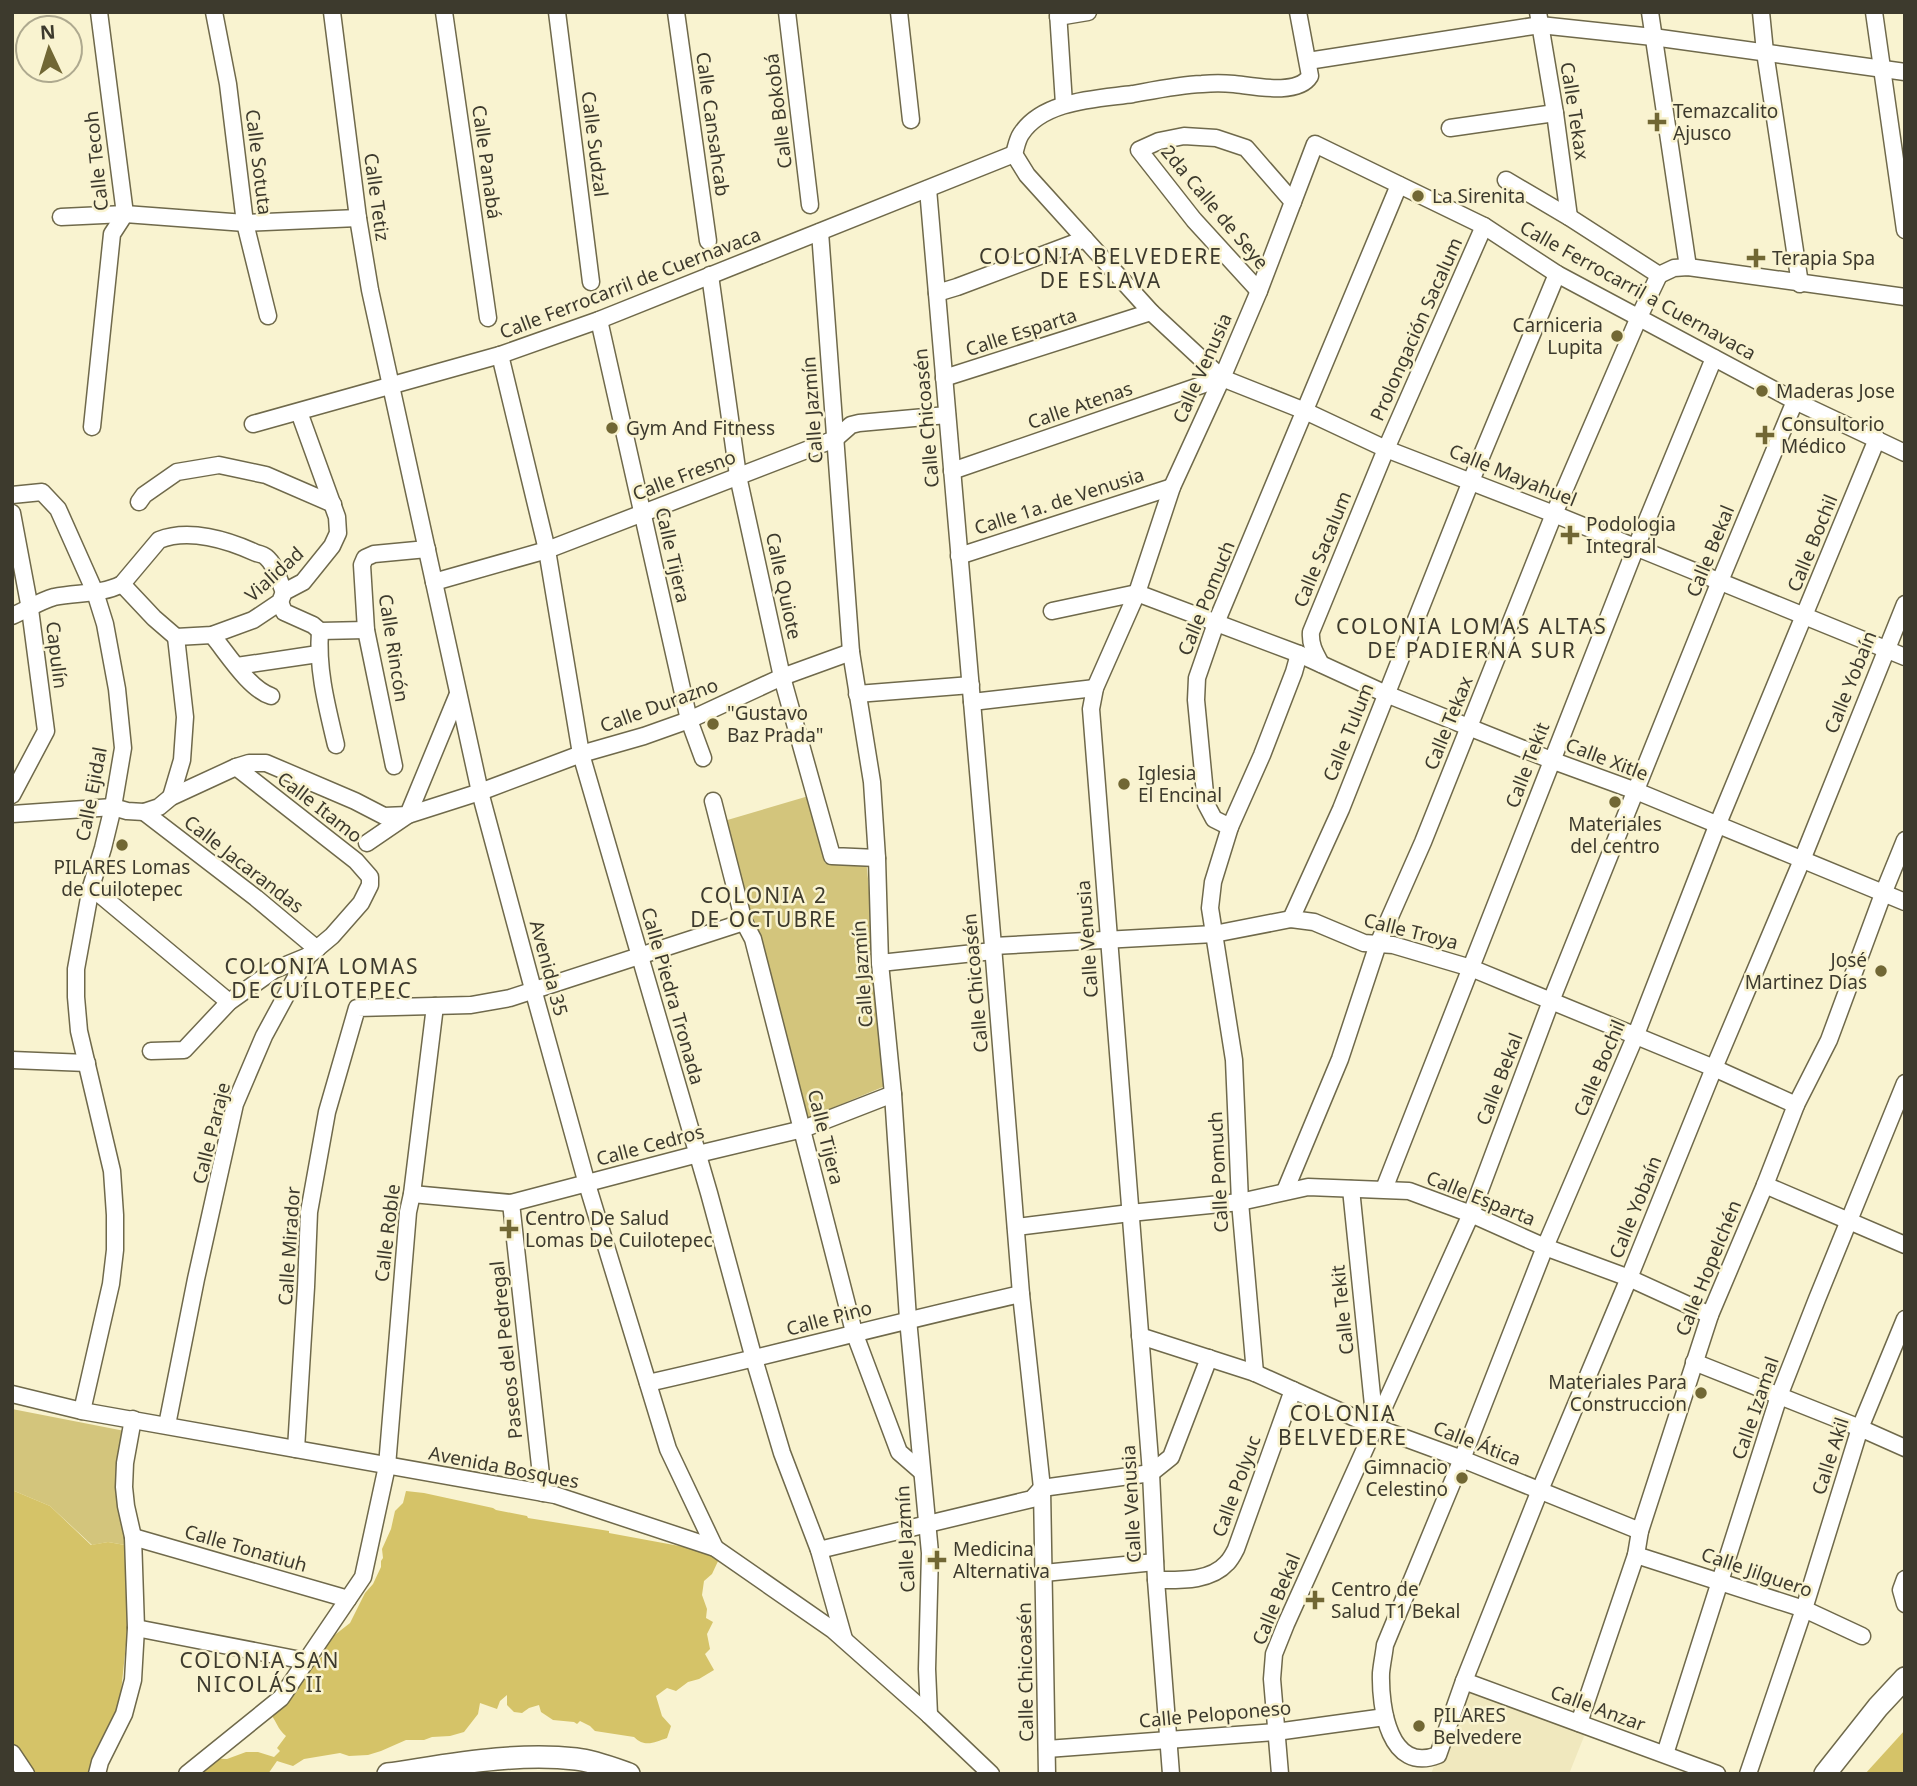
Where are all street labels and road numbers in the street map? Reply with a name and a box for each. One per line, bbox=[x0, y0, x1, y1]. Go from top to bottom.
street label: Calle Cansahcab bbox=[690, 50, 736, 198]
street label: Calle Bokobá bbox=[758, 52, 798, 170]
street label: Calle Tekax bbox=[1554, 60, 1596, 162]
street label: Calle Sudzal bbox=[576, 90, 614, 198]
street label: Calle Panabá bbox=[466, 103, 508, 221]
street label: Calle Sotuta bbox=[240, 108, 278, 216]
street label: Calle Tecoh bbox=[78, 110, 114, 212]
street label: 2da Calle de Seye bbox=[1155, 139, 1275, 275]
street label: Calle Tetiz bbox=[358, 151, 396, 243]
street label: Calle Ferrocarril a Cuernavaca bbox=[1515, 214, 1761, 366]
street label: Calle Ferrocarril de Cuernavaca bbox=[496, 221, 764, 345]
street label: Prolongación Sacalum bbox=[1364, 233, 1468, 425]
street label: Calle Esparta bbox=[962, 302, 1080, 362]
street label: Calle Venusia bbox=[1166, 309, 1238, 427]
street label: Calle Chicoasén bbox=[907, 347, 945, 489]
street label: Calle Jazmín bbox=[795, 356, 829, 464]
street label: Calle Atenas bbox=[1024, 375, 1136, 435]
street label: Calle Mayahuel bbox=[1445, 438, 1581, 512]
street label: Calle Fresno bbox=[629, 443, 739, 507]
street label: Calle 1a. de Venusia bbox=[971, 461, 1147, 541]
street label: Calle Sacalum bbox=[1287, 487, 1357, 611]
street label: Calle Bochil bbox=[1781, 491, 1843, 595]
street label: Calle Bekal bbox=[1680, 501, 1740, 601]
street label: Calle Tijera bbox=[649, 505, 697, 605]
street label: Calle Quiote bbox=[760, 530, 808, 642]
street label: Calle Pomuch bbox=[1171, 537, 1241, 659]
street label: Vialidad bbox=[239, 541, 309, 607]
street label: Calle Rincón bbox=[373, 592, 415, 704]
street label: Capulín bbox=[40, 620, 74, 690]
street label: Calle Yobaín bbox=[1818, 627, 1882, 737]
street label: Calle Durazno bbox=[596, 672, 722, 738]
street label: Calle Tekax bbox=[1417, 672, 1479, 774]
street label: Calle Tulum bbox=[1316, 679, 1380, 785]
street label: Calle Tekit bbox=[1499, 718, 1555, 812]
street label: Calle Xitle bbox=[1562, 731, 1652, 787]
street label: Calle Ejidal bbox=[69, 745, 113, 843]
street label: Calle Itamo bbox=[272, 766, 368, 848]
street label: Calle Jacarandas bbox=[179, 809, 309, 919]
street label: Calle Venusia bbox=[1070, 879, 1104, 999]
street label: Calle Piedra Tronada bbox=[635, 904, 711, 1088]
street label: Calle Troya bbox=[1361, 907, 1461, 955]
street label: Calle Chicoasén bbox=[956, 912, 994, 1054]
street label: Avenida 35 bbox=[524, 917, 574, 1019]
street label: Calle Jazmín bbox=[845, 920, 879, 1028]
street label: Calle Bochil bbox=[1567, 1016, 1631, 1120]
street label: Calle Bekal bbox=[1469, 1029, 1529, 1129]
street label: Calle Paraje bbox=[186, 1079, 236, 1187]
street label: Calle Tijera bbox=[802, 1087, 850, 1187]
street label: Calle Pomuch bbox=[1202, 1111, 1234, 1233]
street label: Calle Cedros bbox=[593, 1118, 707, 1172]
street label: Calle Yobaín bbox=[1603, 1152, 1667, 1262]
street label: Calle Esparta bbox=[1423, 1164, 1539, 1232]
street label: Calle Roble bbox=[368, 1182, 406, 1284]
street label: Calle Mirador bbox=[272, 1185, 306, 1306]
street label: Calle Hopelchén bbox=[1669, 1196, 1747, 1340]
street label: Paseos del Pedregal bbox=[484, 1260, 528, 1440]
street label: Calle Tekit bbox=[1324, 1264, 1360, 1356]
street label: Calle Pino bbox=[783, 1294, 875, 1342]
street label: Calle Izamal bbox=[1725, 1353, 1785, 1463]
street label: Calle Ática bbox=[1429, 1414, 1525, 1472]
street label: Calle Akil bbox=[1805, 1414, 1855, 1498]
street label: Calle Polyuc bbox=[1206, 1431, 1266, 1541]
street label: Avenida Bosques bbox=[427, 1440, 581, 1494]
street label: Calle Venusia bbox=[1115, 1444, 1147, 1564]
street label: Calle Jazmín bbox=[889, 1485, 921, 1593]
street label: Calle Tonatiuh bbox=[182, 1518, 310, 1578]
street label: Calle Jilguero bbox=[1698, 1541, 1816, 1603]
street label: Calle Bekal bbox=[1246, 1549, 1306, 1649]
street label: Calle Chicoasén bbox=[1011, 1602, 1039, 1742]
street label: Calle Anzar bbox=[1547, 1679, 1649, 1737]
street label: Calle Peloponeso bbox=[1138, 1694, 1292, 1734]

